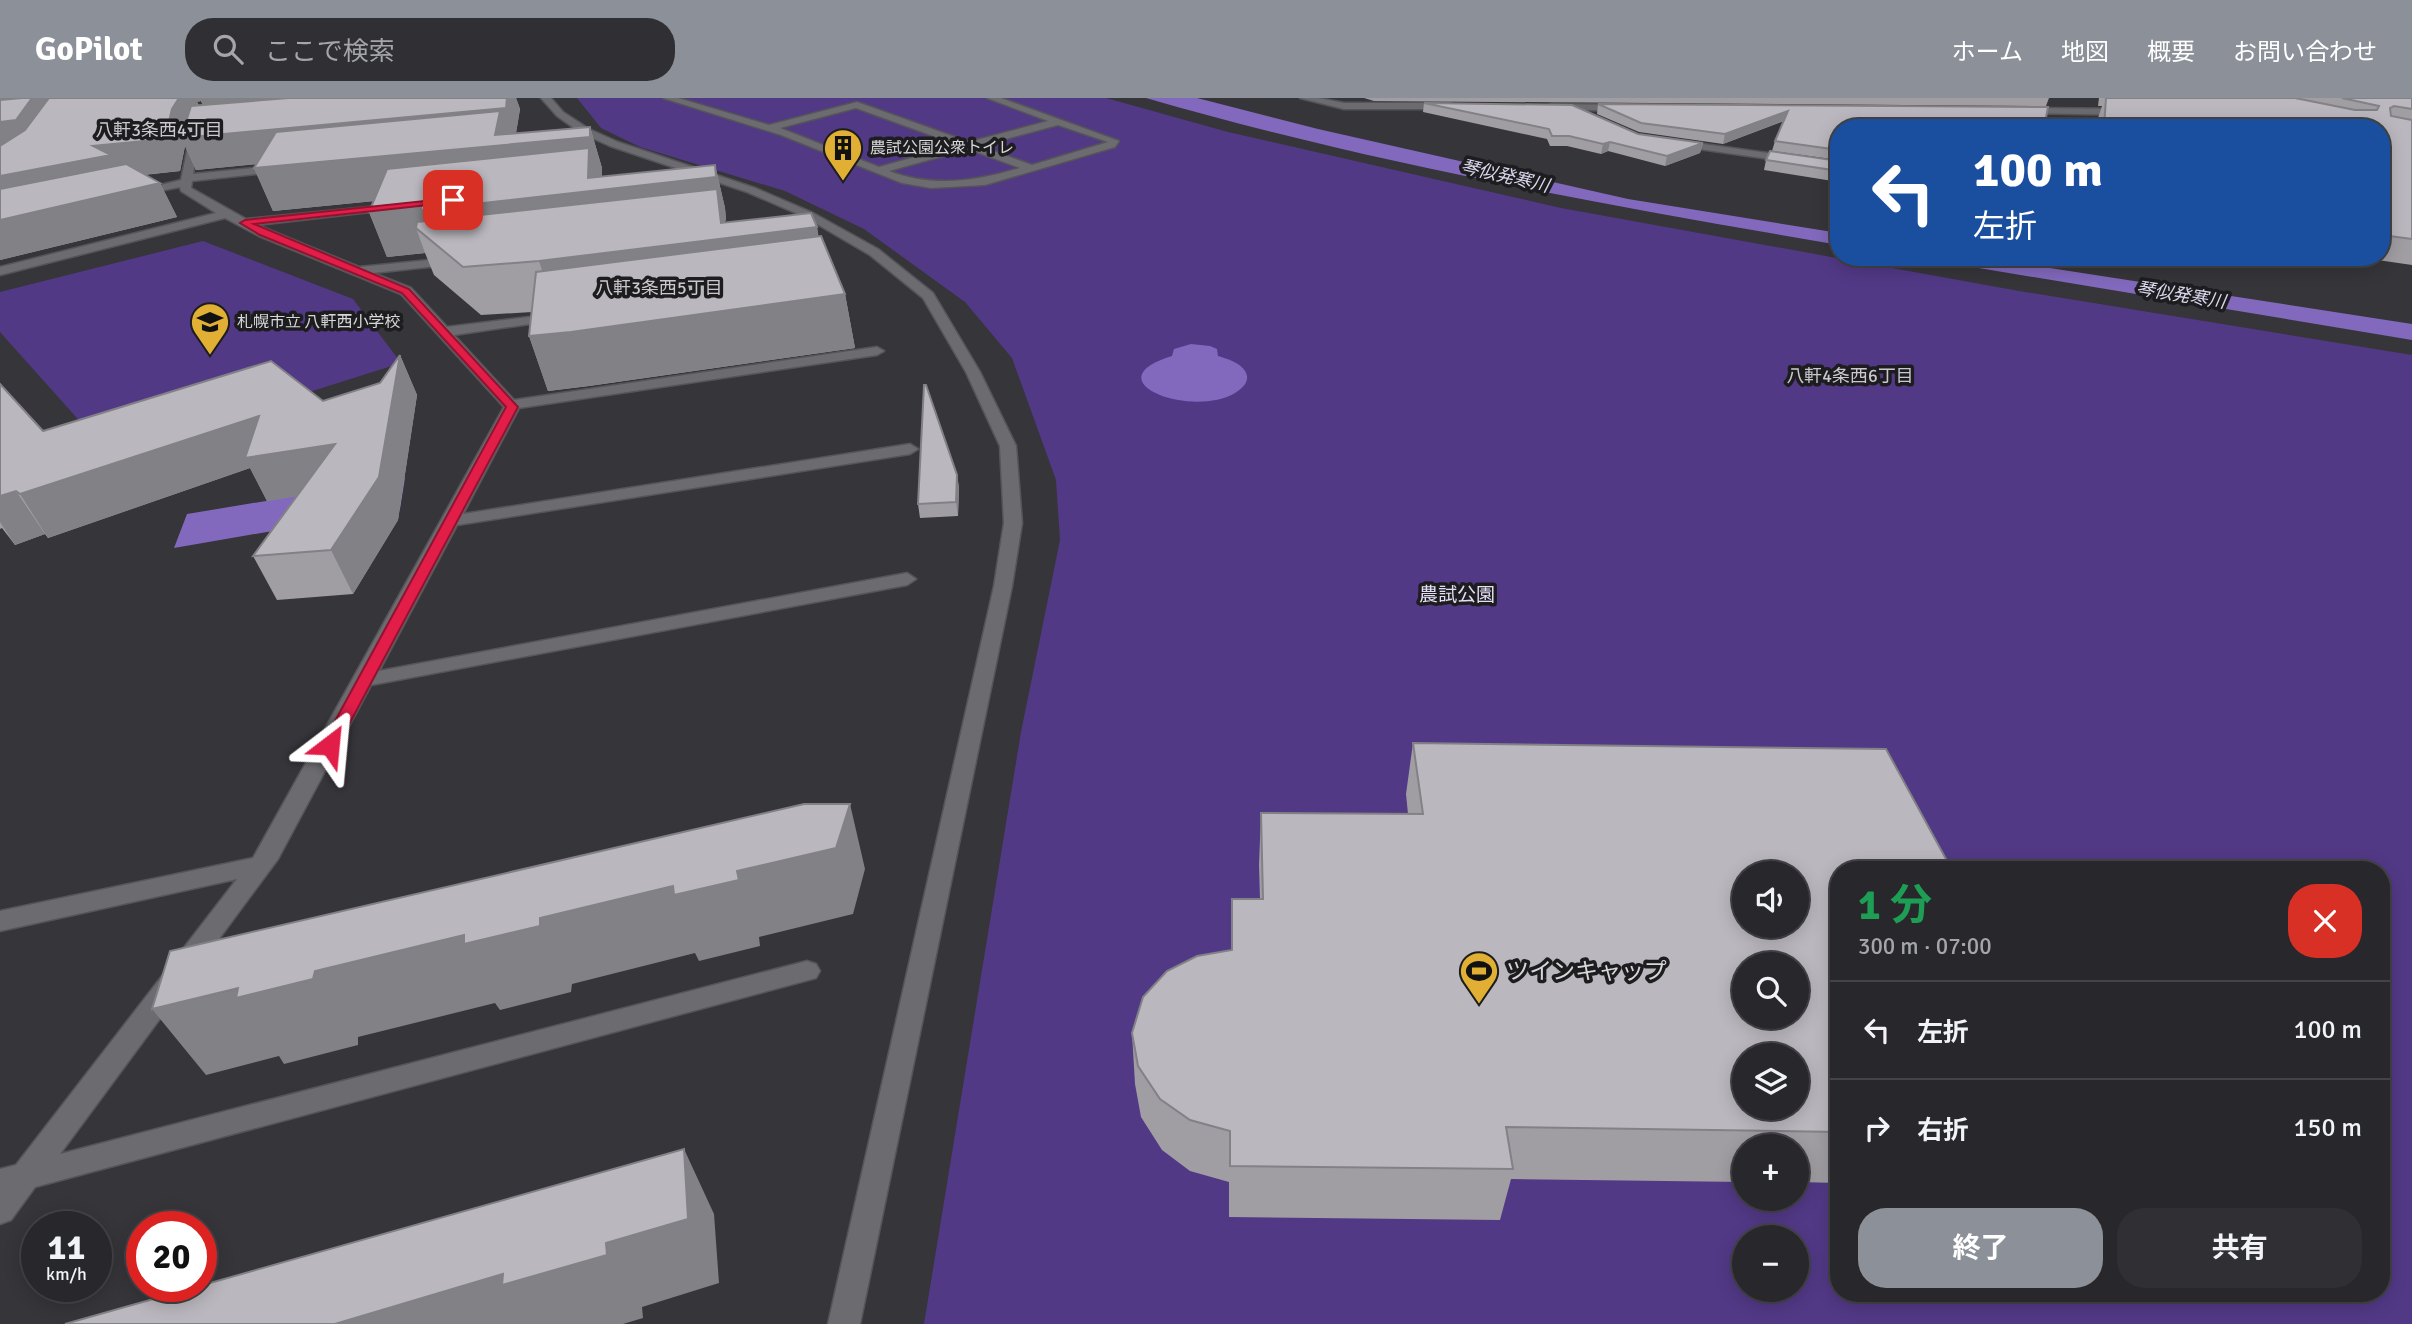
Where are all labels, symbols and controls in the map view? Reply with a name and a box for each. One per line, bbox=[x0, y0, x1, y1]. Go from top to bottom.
search box bbox=[185, 18, 675, 81]
text: GoPilot bbox=[35, 29, 143, 70]
icon: search bbox=[209, 30, 247, 68]
text: ここで検索 bbox=[265, 36, 395, 68]
text: ホーム bbox=[1952, 37, 2023, 67]
text: 地図 bbox=[2061, 37, 2109, 67]
text: 概要 bbox=[2147, 37, 2195, 67]
text: お問い合わせ bbox=[2233, 37, 2377, 67]
district label: 八軒3条西4丁目 bbox=[95, 119, 223, 141]
building icon: 農試公園公衆トイレ bbox=[822, 127, 864, 182]
place label: 農試公園公衆トイレ bbox=[870, 138, 1014, 158]
text: 100 m bbox=[1973, 140, 2103, 200]
icon: left bbox=[1858, 147, 1949, 238]
water label: 琴似発寒川 bbox=[1459, 155, 1553, 197]
pin bbox=[423, 170, 483, 230]
icon: arrive bbox=[434, 181, 472, 219]
text: 左折 bbox=[1973, 207, 2037, 246]
district label: 八軒3条西5丁目 bbox=[595, 277, 723, 299]
water label: 琴似発寒川 bbox=[2135, 277, 2229, 313]
school or university icon: 札幌市立 八軒西小学校 bbox=[189, 301, 231, 356]
place label: 札幌市立 八軒西小学校 bbox=[237, 312, 401, 332]
district label: 八軒4条西6丁目 bbox=[1786, 365, 1914, 387]
park label: 農試公園 bbox=[1419, 583, 1495, 607]
position arrow bbox=[293, 708, 367, 782]
map controls bbox=[1732, 861, 1809, 1302]
button: sound bbox=[1732, 861, 1809, 938]
text: 1 分 bbox=[1858, 880, 1932, 931]
button: close bbox=[2288, 884, 2362, 958]
text: 300 m · 07:00 bbox=[1858, 932, 1992, 961]
sports icon: ツインキャップ bbox=[1458, 950, 1500, 1005]
button: search bbox=[1732, 952, 1809, 1029]
place label: ツインキャップ bbox=[1506, 957, 1667, 986]
icon: left bbox=[1858, 1011, 1896, 1049]
text: 100 m bbox=[2293, 1014, 2362, 1046]
text: 左折 bbox=[1917, 1017, 1969, 1049]
button: layers bbox=[1732, 1043, 1809, 1120]
icon: right bbox=[1858, 1109, 1896, 1147]
text: 150 m bbox=[2293, 1112, 2362, 1144]
text: 右折 bbox=[1917, 1115, 1969, 1147]
button: + bbox=[1732, 1134, 1809, 1211]
button: 終了 bbox=[1858, 1208, 2103, 1288]
button: 共有 bbox=[2117, 1208, 2362, 1288]
speed limit sign: 20 bbox=[126, 1211, 217, 1302]
button: − bbox=[1732, 1225, 1809, 1302]
text: 11 bbox=[48, 1226, 85, 1269]
text: km/h bbox=[46, 1263, 87, 1285]

